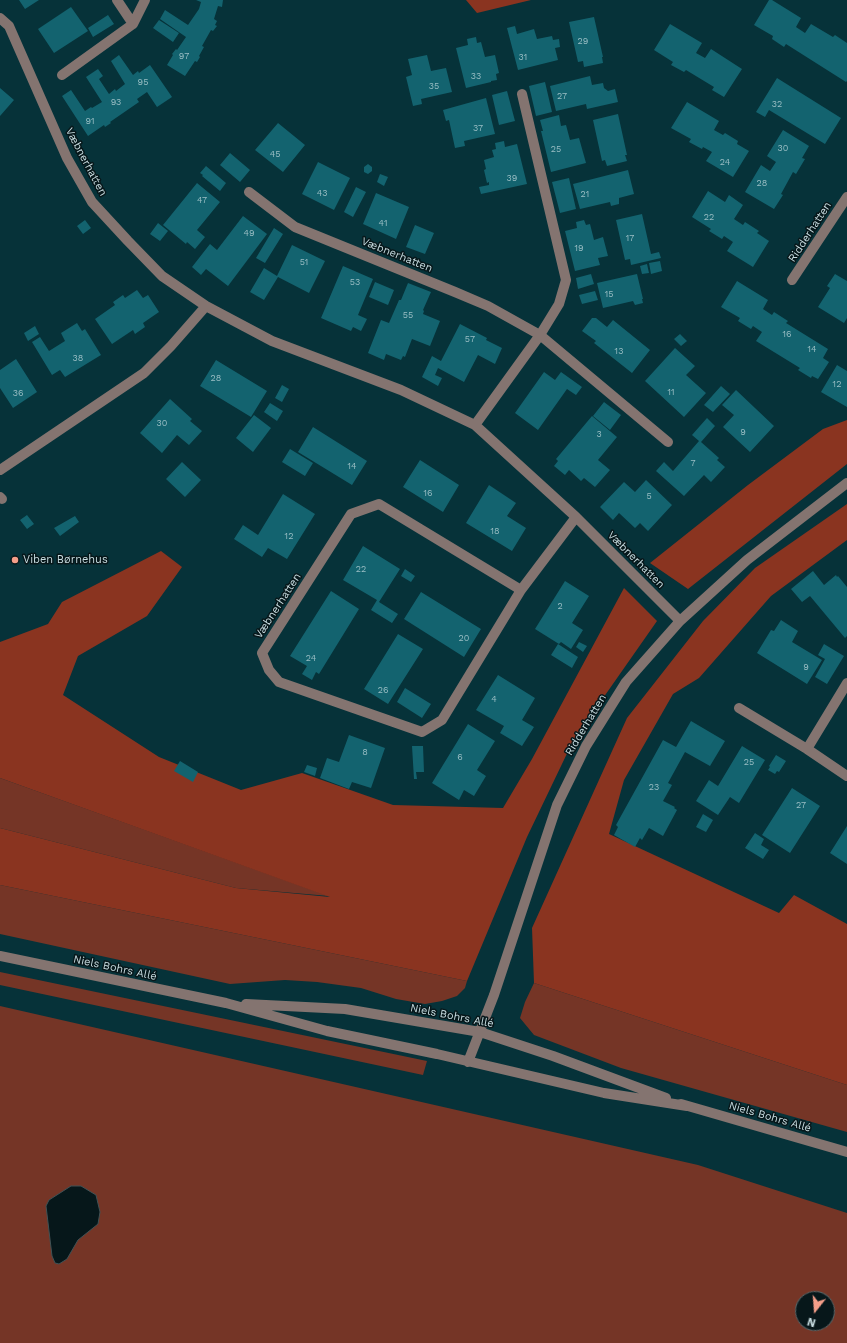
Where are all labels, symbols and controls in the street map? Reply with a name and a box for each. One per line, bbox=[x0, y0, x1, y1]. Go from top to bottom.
house number: 29 bbox=[578, 36, 588, 46]
house number: 97 bbox=[179, 51, 189, 61]
house number: 31 bbox=[519, 52, 527, 62]
house number: 33 bbox=[471, 71, 481, 81]
house number: 95 bbox=[138, 77, 148, 87]
house number: 35 bbox=[429, 81, 439, 91]
house number: 27 bbox=[557, 91, 567, 101]
house number: 93 bbox=[111, 97, 121, 107]
house number: 32 bbox=[772, 99, 782, 109]
house number: 91 bbox=[85, 116, 95, 126]
house number: 37 bbox=[473, 123, 483, 133]
street label: Væbnerhatten bbox=[62, 126, 110, 198]
house number: 30 bbox=[778, 143, 788, 153]
house number: 25 bbox=[551, 144, 561, 154]
house number: 45 bbox=[270, 149, 280, 159]
house number: 24 bbox=[720, 157, 730, 167]
house number: 39 bbox=[507, 173, 517, 183]
house number: 28 bbox=[757, 178, 767, 188]
house number: 43 bbox=[317, 188, 327, 198]
house number: 21 bbox=[581, 189, 589, 199]
house number: 47 bbox=[197, 195, 207, 205]
street label: Ridderhatten bbox=[786, 199, 834, 265]
house number: 22 bbox=[704, 212, 714, 222]
house number: 41 bbox=[379, 218, 387, 228]
house number: 49 bbox=[243, 228, 255, 238]
house number: 17 bbox=[626, 233, 634, 243]
street label: Væbnerhatten bbox=[360, 235, 434, 275]
house number: 19 bbox=[574, 243, 584, 253]
house number: 51 bbox=[300, 257, 308, 267]
house number: 53 bbox=[350, 277, 360, 287]
house number: 15 bbox=[605, 289, 613, 299]
house number: 55 bbox=[403, 310, 413, 320]
house number: 16 bbox=[783, 329, 791, 339]
house number: 57 bbox=[465, 334, 475, 344]
house number: 14 bbox=[807, 344, 817, 354]
house number: 13 bbox=[615, 346, 623, 356]
house number: 38 bbox=[73, 353, 83, 363]
house number: 28 bbox=[211, 373, 221, 383]
house number: 12 bbox=[833, 379, 841, 389]
house number: 11 bbox=[667, 387, 675, 397]
house number: 36 bbox=[13, 388, 23, 398]
house number: 30 bbox=[157, 418, 167, 428]
house number: 9 bbox=[740, 427, 746, 437]
house number: 3 bbox=[596, 429, 602, 439]
house number: 7 bbox=[690, 458, 696, 468]
house number: 14 bbox=[347, 461, 357, 471]
house number: 16 bbox=[424, 488, 432, 498]
house number: 5 bbox=[646, 491, 652, 501]
house number: 18 bbox=[490, 526, 500, 536]
street label: Væbnerhatten bbox=[605, 529, 667, 591]
house number: 12 bbox=[285, 531, 293, 541]
place label: Viben Børnehus bbox=[23, 553, 108, 567]
marker: Viben Børnehus bbox=[10, 555, 20, 565]
house number: 22 bbox=[356, 564, 366, 574]
street label: Væbnerhatten bbox=[252, 571, 304, 641]
house number: 2 bbox=[557, 601, 563, 611]
house number: 20 bbox=[459, 633, 469, 643]
house number: 24 bbox=[306, 653, 316, 663]
house number: 9 bbox=[803, 662, 809, 672]
house number: 26 bbox=[378, 685, 388, 695]
street label: Ridderhatten bbox=[562, 692, 610, 758]
house number: 4 bbox=[491, 694, 497, 704]
house number: 8 bbox=[362, 747, 368, 757]
house number: 6 bbox=[457, 752, 463, 762]
house number: 25 bbox=[744, 757, 754, 767]
house number: 23 bbox=[649, 782, 659, 792]
house number: 27 bbox=[796, 800, 806, 810]
street label: Niels Bohrs Allé bbox=[72, 953, 158, 983]
street label: Niels Bohrs Allé bbox=[409, 1001, 495, 1031]
street label: Niels Bohrs Allé bbox=[727, 1099, 813, 1135]
north arrow bbox=[795, 1291, 835, 1331]
text: N bbox=[806, 1315, 817, 1329]

